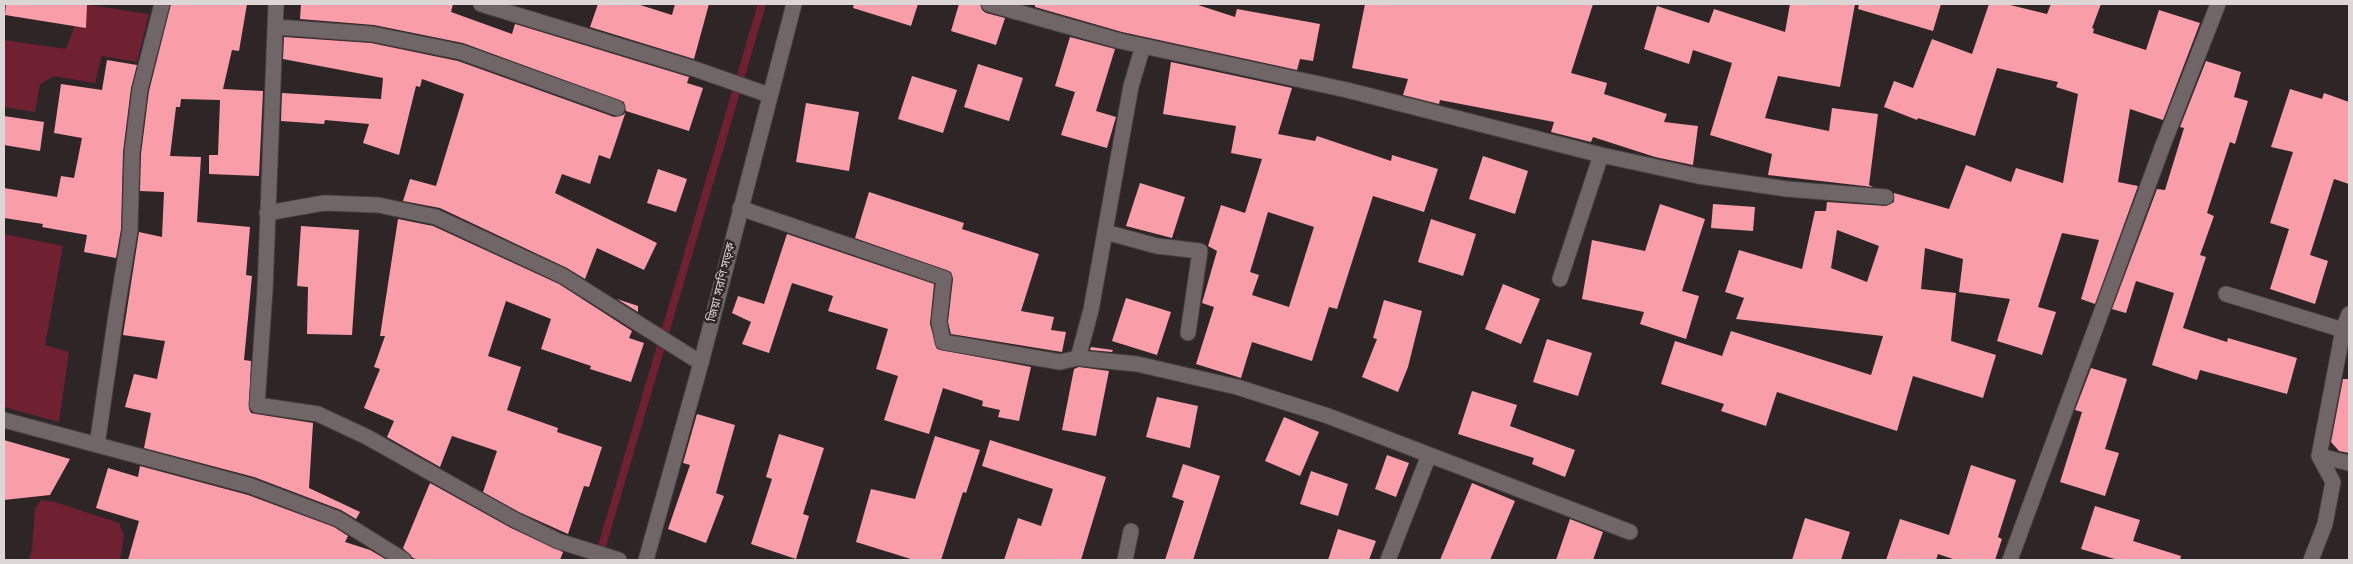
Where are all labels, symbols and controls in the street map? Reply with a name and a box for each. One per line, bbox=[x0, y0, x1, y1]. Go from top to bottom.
street label: জিয়া সরণি সড়ক bbox=[704, 241, 738, 323]

